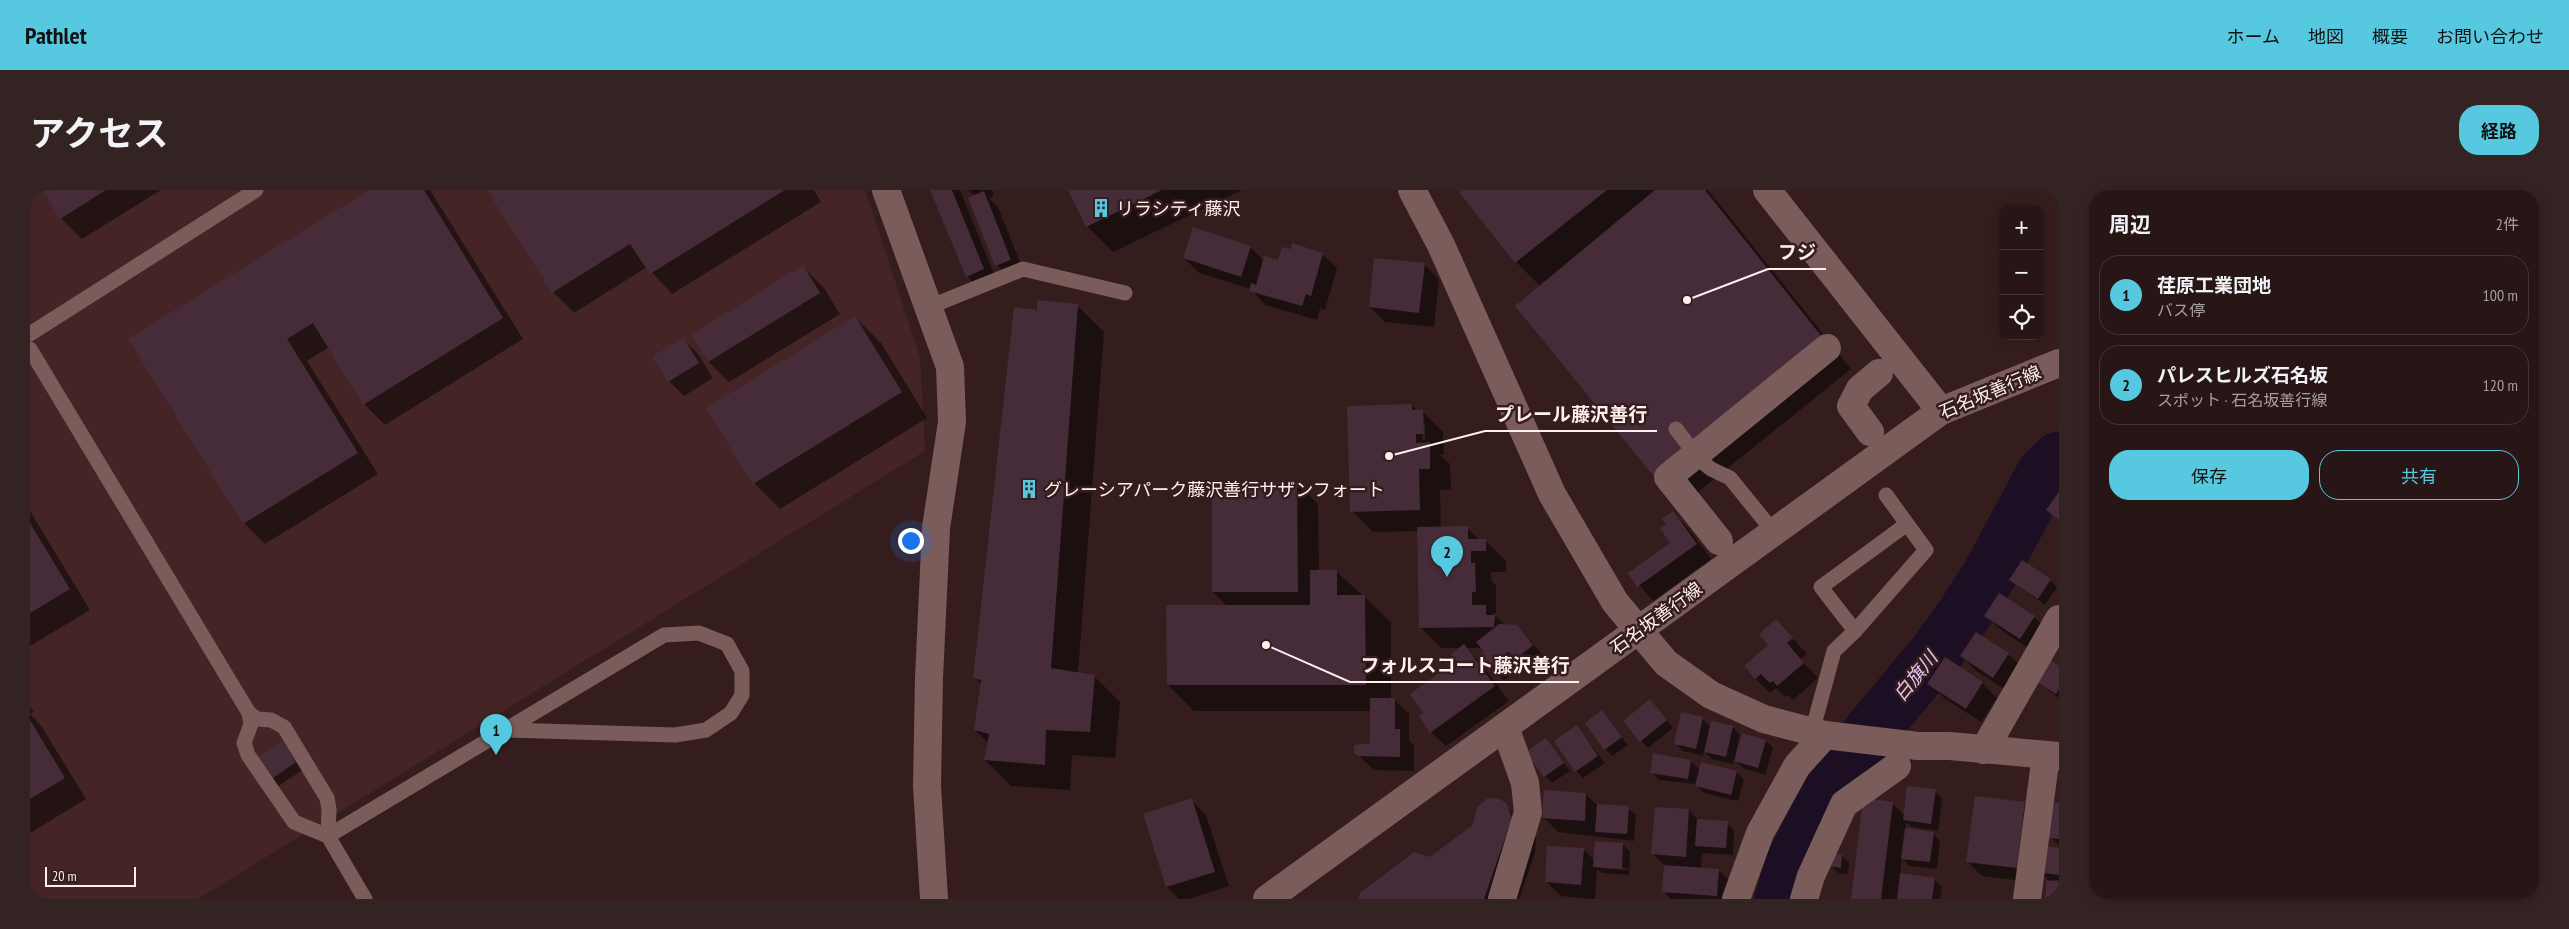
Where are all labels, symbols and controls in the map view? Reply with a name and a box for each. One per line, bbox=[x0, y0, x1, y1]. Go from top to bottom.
text: Pathlet bbox=[25, 20, 87, 51]
text: ホーム bbox=[2227, 25, 2280, 48]
text: 地図 bbox=[2308, 25, 2344, 48]
text: 概要 bbox=[2372, 25, 2408, 48]
text: お問い合わせ bbox=[2436, 25, 2544, 48]
button: 経路 bbox=[2459, 105, 2539, 155]
text: アクセス bbox=[30, 110, 168, 156]
building icon: リラシティ藤沢 bbox=[1090, 197, 1112, 219]
place label: リラシティ藤沢 bbox=[1116, 197, 1241, 220]
map controls bbox=[1999, 205, 2044, 340]
button: + bbox=[1999, 205, 2044, 250]
text: 周辺 bbox=[2109, 211, 2151, 238]
text: 2件 bbox=[2496, 214, 2519, 234]
callout: フジ bbox=[1768, 235, 1826, 269]
text: フジ bbox=[1778, 240, 1816, 264]
button: − bbox=[1999, 250, 2044, 295]
text: 荏原工業団地 bbox=[2157, 273, 2271, 297]
text: 1 bbox=[2122, 285, 2130, 305]
text: 100 m bbox=[2483, 285, 2518, 305]
button: locate bbox=[1999, 295, 2044, 340]
text: バス停 bbox=[2157, 300, 2205, 320]
street label: 石名坂善行線 bbox=[1936, 360, 2044, 424]
text: パレスヒルズ石名坂 bbox=[2157, 363, 2328, 387]
text: 2 bbox=[2122, 375, 2130, 395]
text: 120 m bbox=[2483, 375, 2518, 395]
text: スポット · 石名坂善行線 bbox=[2157, 390, 2327, 410]
callout: プレール藤沢善行 bbox=[1485, 397, 1657, 431]
text: プレール藤沢善行 bbox=[1495, 402, 1647, 426]
button: 保存 bbox=[2109, 450, 2309, 500]
button: 共有 bbox=[2319, 450, 2519, 500]
building icon: グレーシアパーク藤沢善行サザンフォート bbox=[1018, 478, 1040, 500]
place label: グレーシアパーク藤沢善行サザンフォート bbox=[1044, 478, 1385, 501]
your location bbox=[898, 528, 924, 554]
pin: 2 bbox=[1431, 536, 1463, 577]
street label: 石名坂善行線 bbox=[1606, 577, 1706, 659]
water label: 白旗川 bbox=[1888, 645, 1944, 706]
callout: フォルスコート藤沢善行 bbox=[1350, 648, 1579, 682]
text: フォルスコート藤沢善行 bbox=[1360, 653, 1570, 677]
pin: 1 bbox=[480, 714, 512, 755]
scale bar bbox=[45, 864, 136, 887]
text: 20 m bbox=[52, 867, 77, 885]

